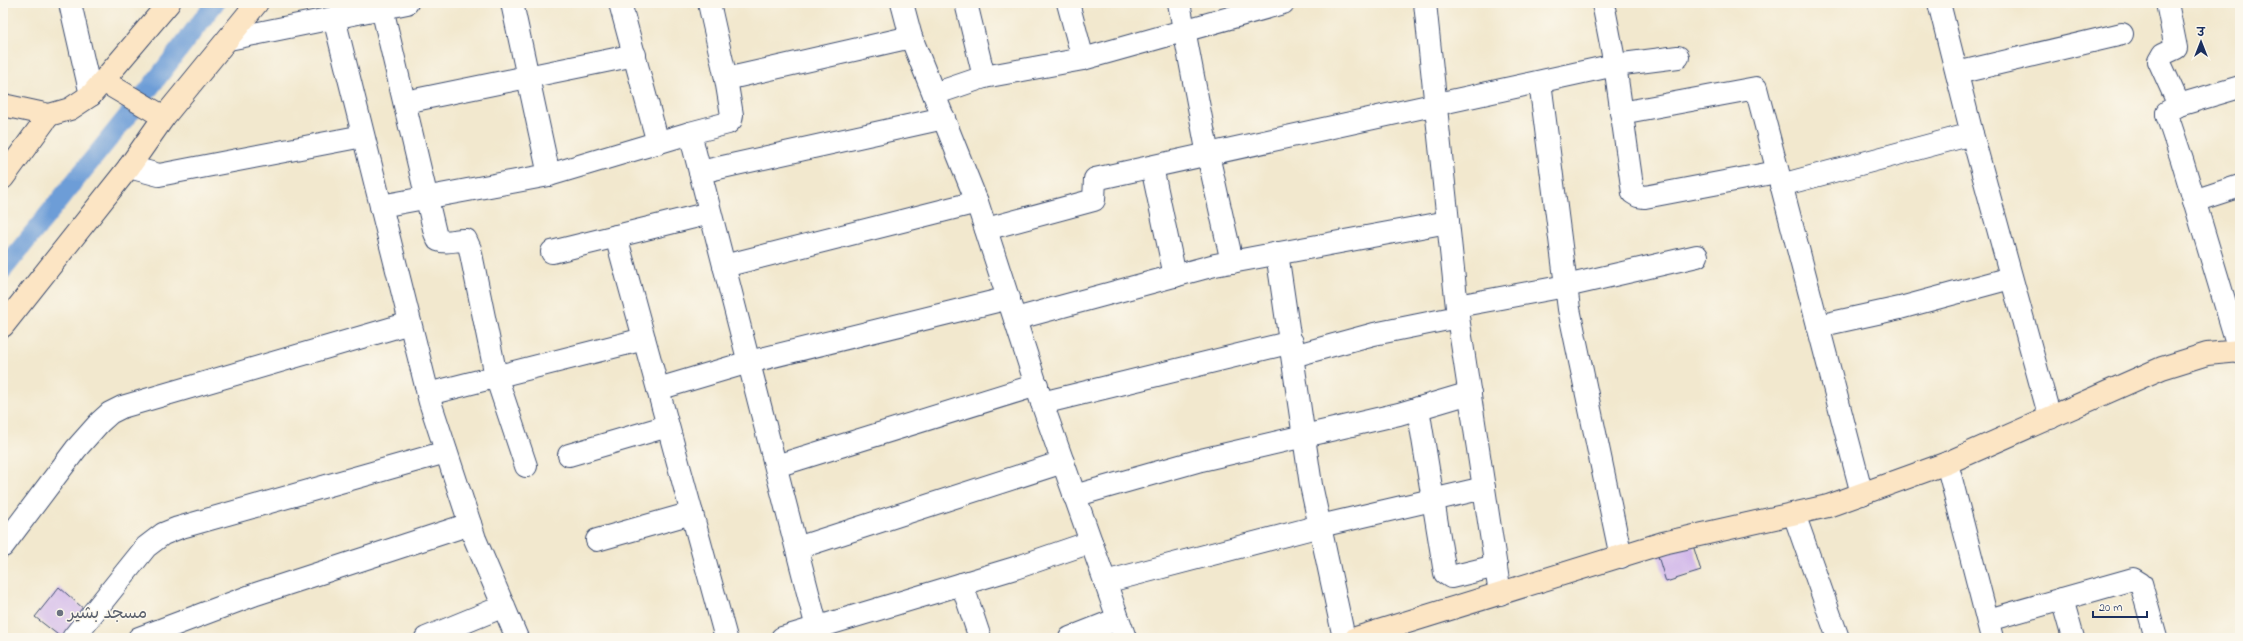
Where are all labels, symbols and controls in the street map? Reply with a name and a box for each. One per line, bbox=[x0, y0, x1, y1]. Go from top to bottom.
north arrow bbox=[2181, 22, 2221, 62]
text: उ bbox=[2196, 25, 2206, 41]
scale bar bbox=[2093, 593, 2147, 619]
text: 20 m bbox=[2099, 599, 2122, 617]
place label: مسجد بشیر bbox=[66, 601, 147, 626]
marker: مسجد بشیر bbox=[55, 608, 65, 618]

